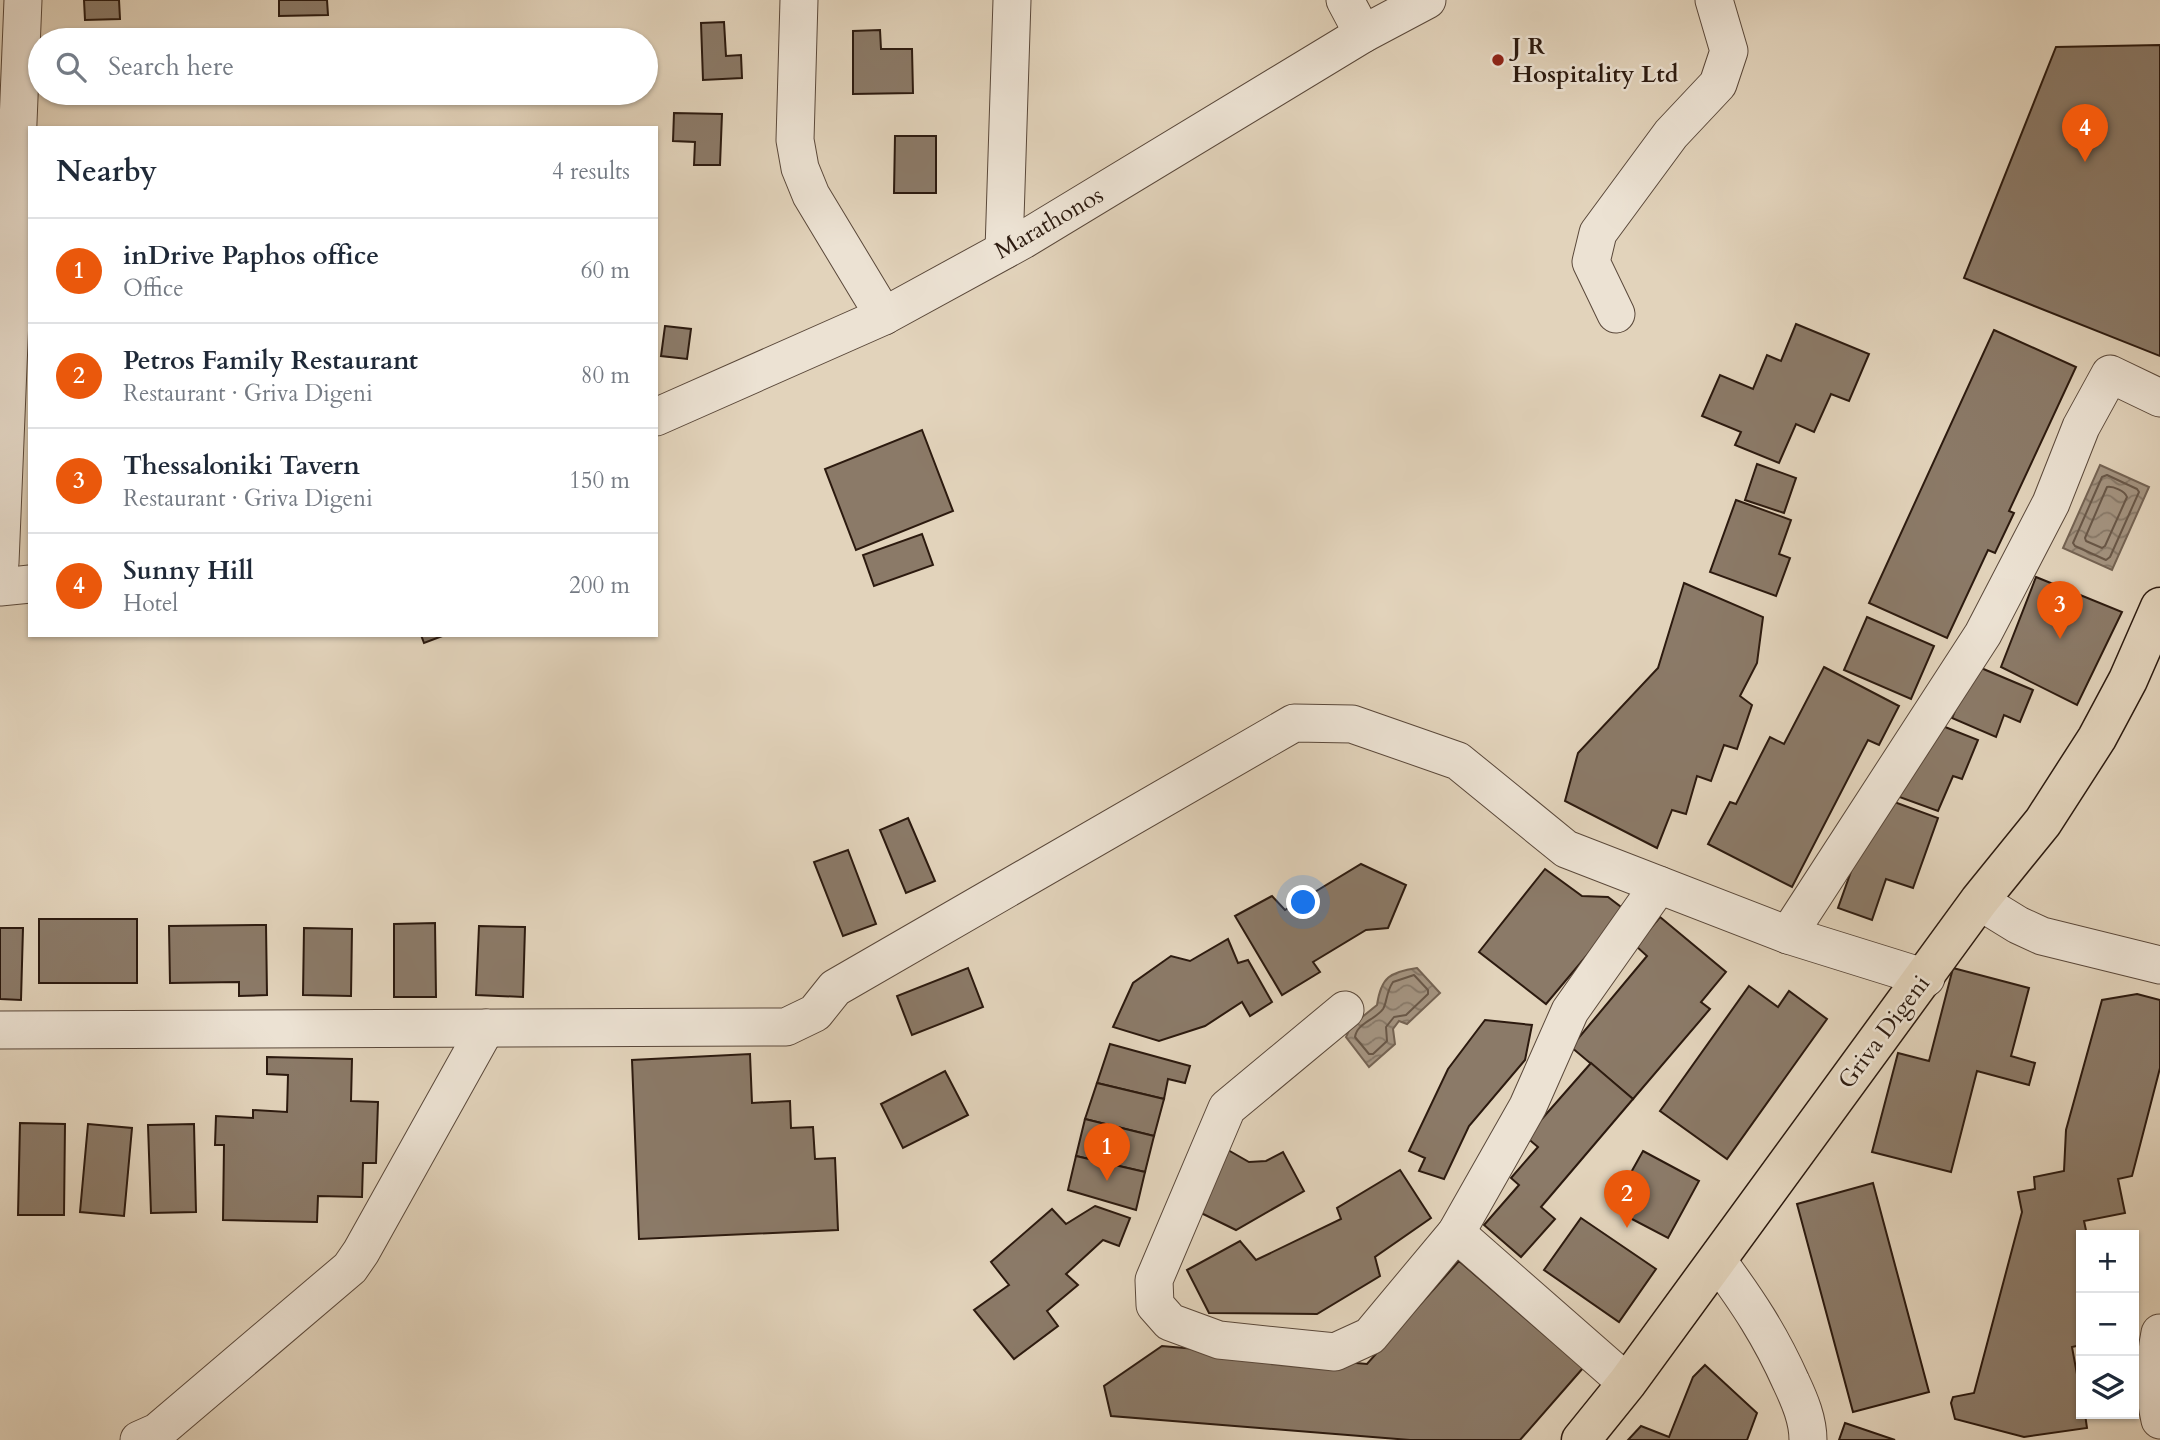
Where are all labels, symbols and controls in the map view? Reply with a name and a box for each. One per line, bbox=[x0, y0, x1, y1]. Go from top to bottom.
search box bbox=[28, 28, 658, 105]
place label: J R Hospitality Ltd bbox=[1509, 30, 1679, 91]
icon: search bbox=[52, 48, 90, 86]
text: Search here bbox=[108, 49, 234, 84]
marker: J R Hospitality Ltd bbox=[1490, 52, 1506, 68]
pin: 4 bbox=[2062, 104, 2108, 162]
text: Nearby bbox=[56, 151, 157, 192]
text: 4 results bbox=[552, 156, 630, 187]
street label: Marathonos bbox=[989, 179, 1109, 267]
text: inDrive Paphos office bbox=[123, 238, 379, 273]
text: 1 bbox=[73, 255, 85, 286]
text: 60 m bbox=[581, 255, 630, 286]
text: Office bbox=[123, 273, 184, 304]
text: Petros Family Restaurant bbox=[123, 343, 418, 378]
text: 2 bbox=[73, 360, 85, 391]
text: 80 m bbox=[581, 360, 630, 391]
text: Restaurant · Griva Digeni bbox=[123, 378, 373, 409]
text: Thessaloniki Tavern bbox=[123, 448, 360, 483]
text: 3 bbox=[73, 465, 85, 496]
text: 150 m bbox=[569, 465, 630, 496]
text: Restaurant · Griva Digeni bbox=[123, 483, 373, 514]
text: Sunny Hill bbox=[123, 553, 254, 588]
text: 4 bbox=[73, 570, 85, 601]
text: 200 m bbox=[569, 570, 630, 601]
pin: 3 bbox=[2037, 581, 2083, 639]
text: Hotel bbox=[123, 588, 178, 619]
your location bbox=[1286, 885, 1320, 919]
street label: Griva Digeni bbox=[1830, 968, 1938, 1096]
pin: 1 bbox=[1084, 1123, 1130, 1181]
pin: 2 bbox=[1604, 1170, 1650, 1228]
map controls bbox=[2076, 1230, 2139, 1419]
button: + bbox=[2076, 1230, 2139, 1293]
button: − bbox=[2076, 1293, 2139, 1356]
button: layers bbox=[2076, 1356, 2139, 1419]

